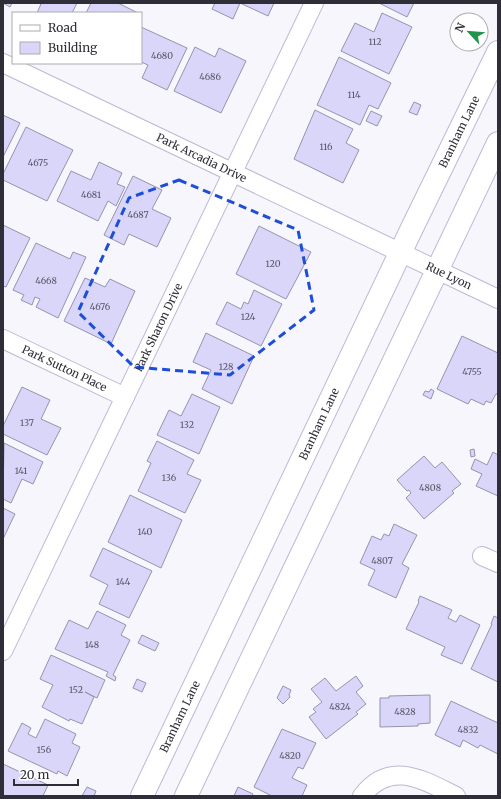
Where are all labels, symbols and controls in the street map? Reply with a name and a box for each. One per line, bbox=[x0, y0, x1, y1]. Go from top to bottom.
legend bbox=[12, 12, 142, 64]
north arrow bbox=[449, 12, 489, 52]
text: Road bbox=[48, 20, 77, 35]
text: N bbox=[452, 20, 468, 35]
house number: 112 bbox=[368, 36, 382, 47]
text: Building bbox=[48, 40, 98, 55]
house number: 4680 bbox=[151, 50, 173, 61]
house number: 4686 bbox=[199, 71, 221, 82]
house number: 114 bbox=[348, 89, 361, 100]
street label: Branham Lane bbox=[436, 93, 483, 170]
street label: Park Arcadia Drive bbox=[154, 130, 249, 185]
house number: 116 bbox=[320, 141, 333, 152]
house number: 4675 bbox=[28, 157, 48, 168]
house number: 4681 bbox=[81, 189, 101, 200]
house number: 4687 bbox=[127, 209, 149, 220]
house number: 120 bbox=[266, 258, 281, 269]
street label: Rue Lyon bbox=[424, 259, 475, 293]
house number: 4668 bbox=[35, 275, 57, 286]
street label: Park Sharon Drive bbox=[131, 281, 186, 374]
house number: 4676 bbox=[90, 301, 111, 312]
house number: 124 bbox=[241, 311, 256, 322]
street label: Park Sutton Place bbox=[20, 342, 109, 394]
house number: 128 bbox=[219, 361, 233, 372]
house number: 4755 bbox=[462, 366, 482, 377]
street label: Branham Lane bbox=[296, 385, 342, 462]
house number: 137 bbox=[20, 417, 34, 428]
house number: 132 bbox=[180, 419, 194, 430]
house number: 141 bbox=[15, 465, 27, 476]
house number: 136 bbox=[162, 472, 177, 483]
house number: 4808 bbox=[419, 482, 441, 493]
house number: 140 bbox=[138, 526, 153, 537]
house number: 4807 bbox=[371, 555, 393, 566]
house number: 144 bbox=[116, 576, 131, 587]
house number: 148 bbox=[85, 639, 99, 650]
street label: Branham Lane bbox=[157, 678, 203, 755]
house number: 152 bbox=[69, 684, 83, 695]
house number: 4824 bbox=[329, 701, 351, 712]
house number: 4828 bbox=[394, 706, 416, 717]
house number: 4832 bbox=[458, 724, 478, 735]
house number: 156 bbox=[37, 744, 52, 755]
house number: 4820 bbox=[279, 750, 301, 761]
scale bar bbox=[14, 761, 78, 787]
text: 20 m bbox=[20, 767, 49, 782]

